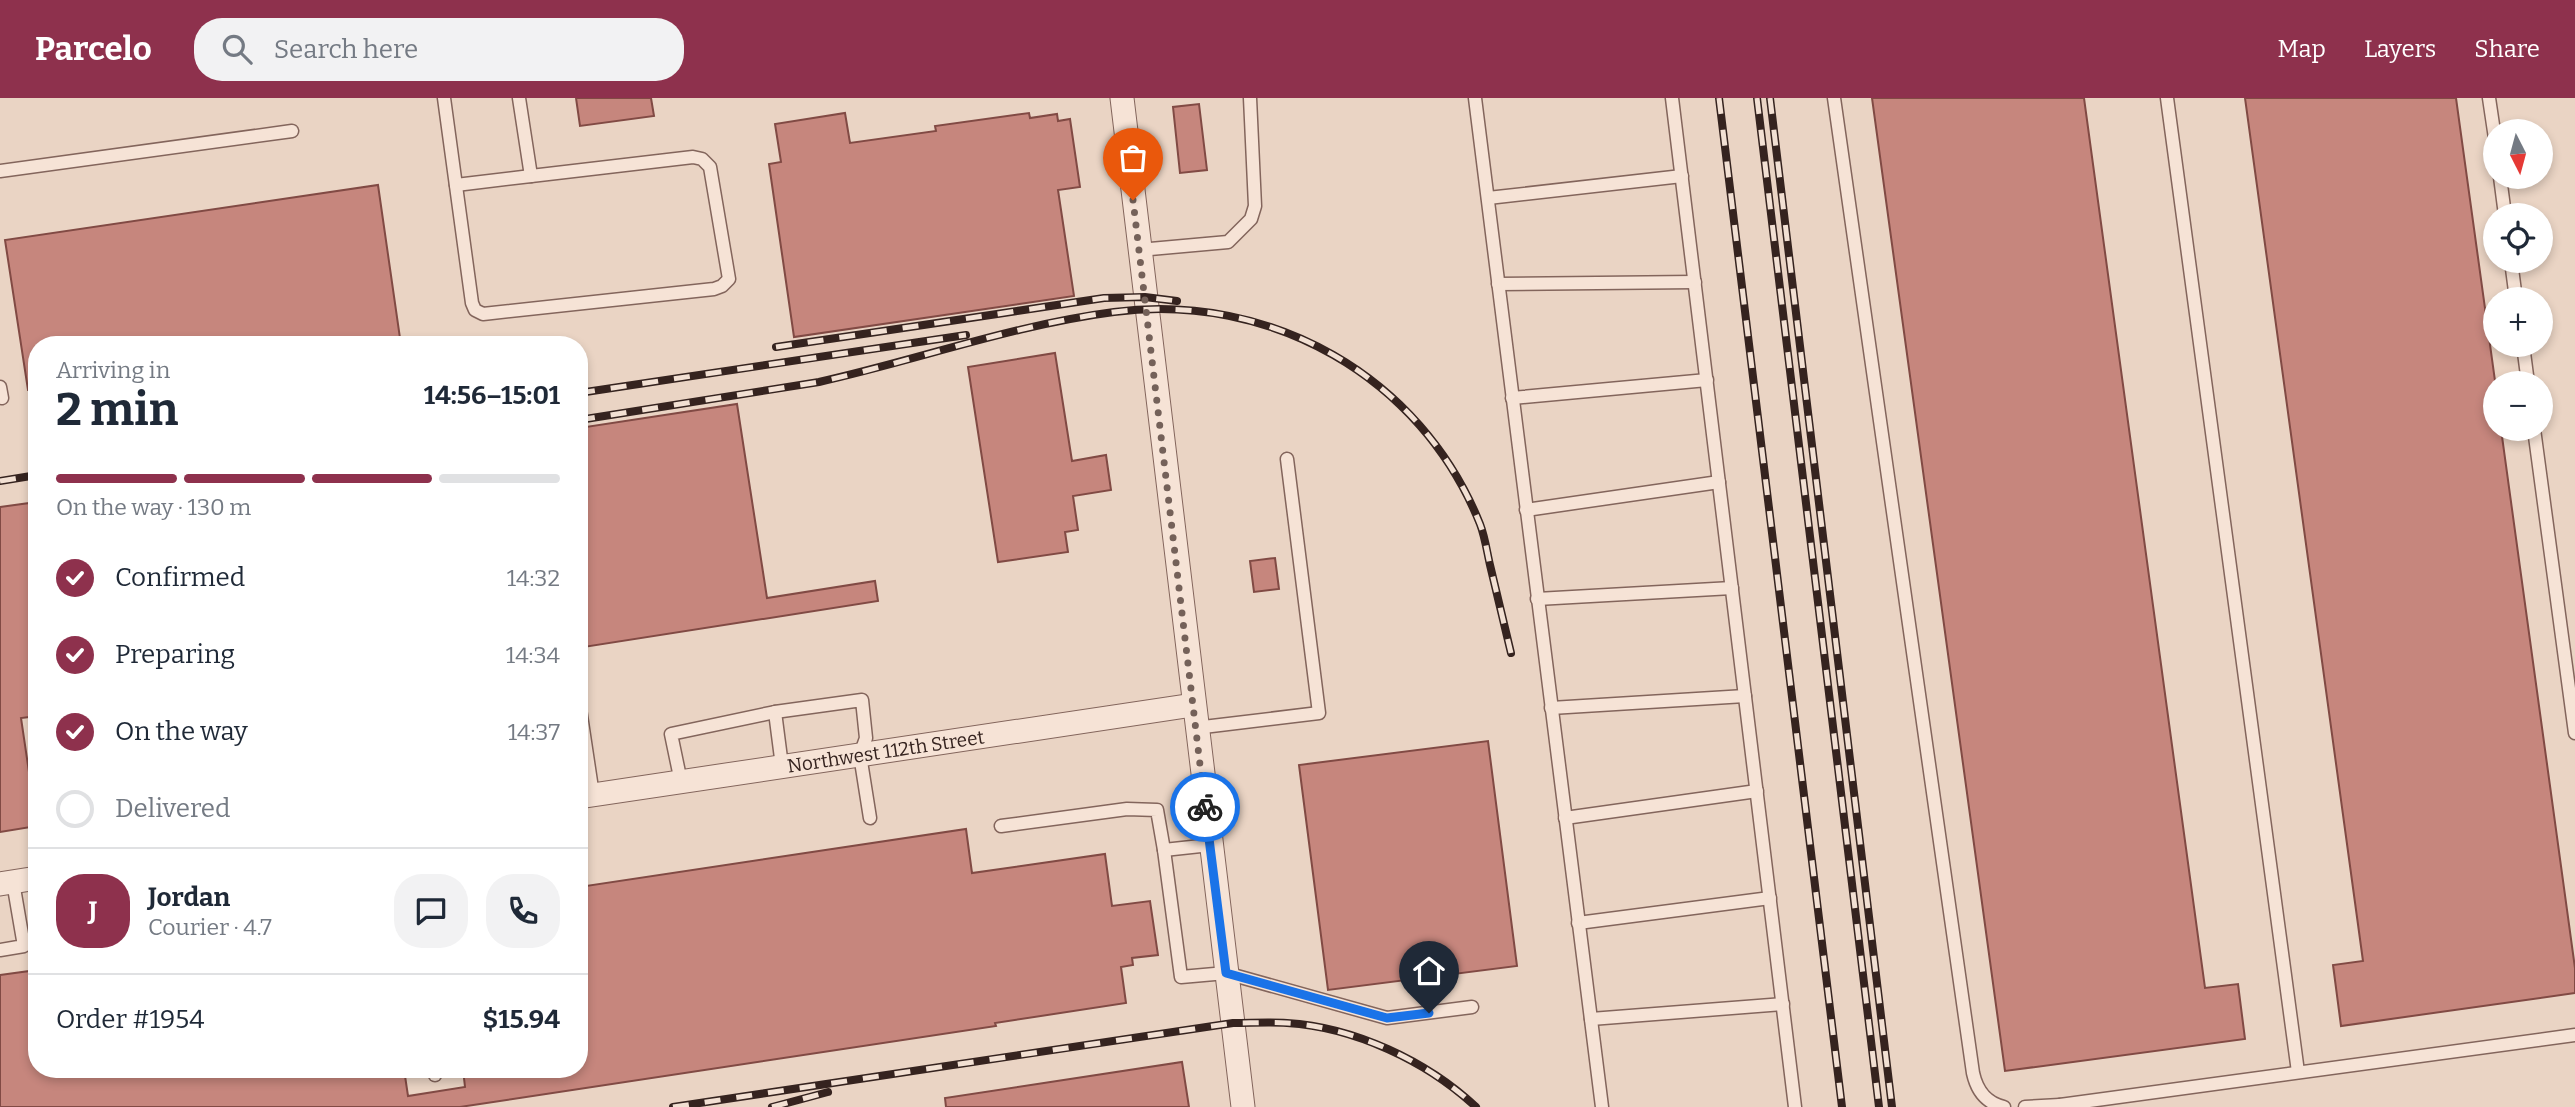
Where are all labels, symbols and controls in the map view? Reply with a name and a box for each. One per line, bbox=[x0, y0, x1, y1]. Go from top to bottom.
search box bbox=[194, 18, 684, 81]
text: Parcelo bbox=[35, 29, 152, 69]
icon: search bbox=[218, 30, 256, 68]
text: Search here bbox=[274, 34, 418, 65]
text: Map bbox=[2278, 35, 2326, 63]
text: Layers bbox=[2364, 35, 2436, 63]
text: Share bbox=[2474, 35, 2540, 63]
north arrow bbox=[2483, 119, 2553, 189]
map controls bbox=[2483, 119, 2553, 441]
pin bbox=[1103, 128, 1163, 200]
icon: bag bbox=[1114, 139, 1152, 177]
button: locate bbox=[2483, 203, 2553, 273]
button: + bbox=[2483, 287, 2553, 357]
text: Arriving in bbox=[56, 356, 170, 384]
button: − bbox=[2483, 371, 2553, 441]
text: 14:56–15:01 bbox=[424, 380, 560, 411]
text: 2 min bbox=[56, 382, 178, 437]
text: On the way · 130 m bbox=[56, 493, 251, 521]
icon: check bbox=[56, 559, 94, 597]
text: Confirmed bbox=[115, 562, 245, 593]
text: 14:32 bbox=[507, 564, 560, 592]
icon: check bbox=[56, 636, 94, 674]
text: Preparing bbox=[115, 639, 235, 670]
text: 14:34 bbox=[506, 641, 560, 669]
icon: check bbox=[56, 713, 94, 751]
text: On the way bbox=[115, 716, 248, 747]
text: 14:37 bbox=[508, 718, 560, 746]
street label: Northwest 112th Street bbox=[786, 725, 986, 778]
courier bbox=[1170, 772, 1240, 842]
icon: bike bbox=[1186, 788, 1224, 826]
text: Delivered bbox=[115, 793, 230, 824]
button: chat bbox=[394, 874, 468, 948]
button: phone bbox=[486, 874, 560, 948]
text: Jordan bbox=[148, 882, 230, 913]
text: J bbox=[89, 896, 97, 927]
text: Courier · 4.7 bbox=[148, 913, 272, 941]
pin bbox=[1399, 941, 1459, 1013]
icon: home bbox=[1410, 952, 1448, 990]
text: Order #1954 bbox=[56, 1004, 204, 1035]
text: $15.94 bbox=[483, 1004, 560, 1035]

